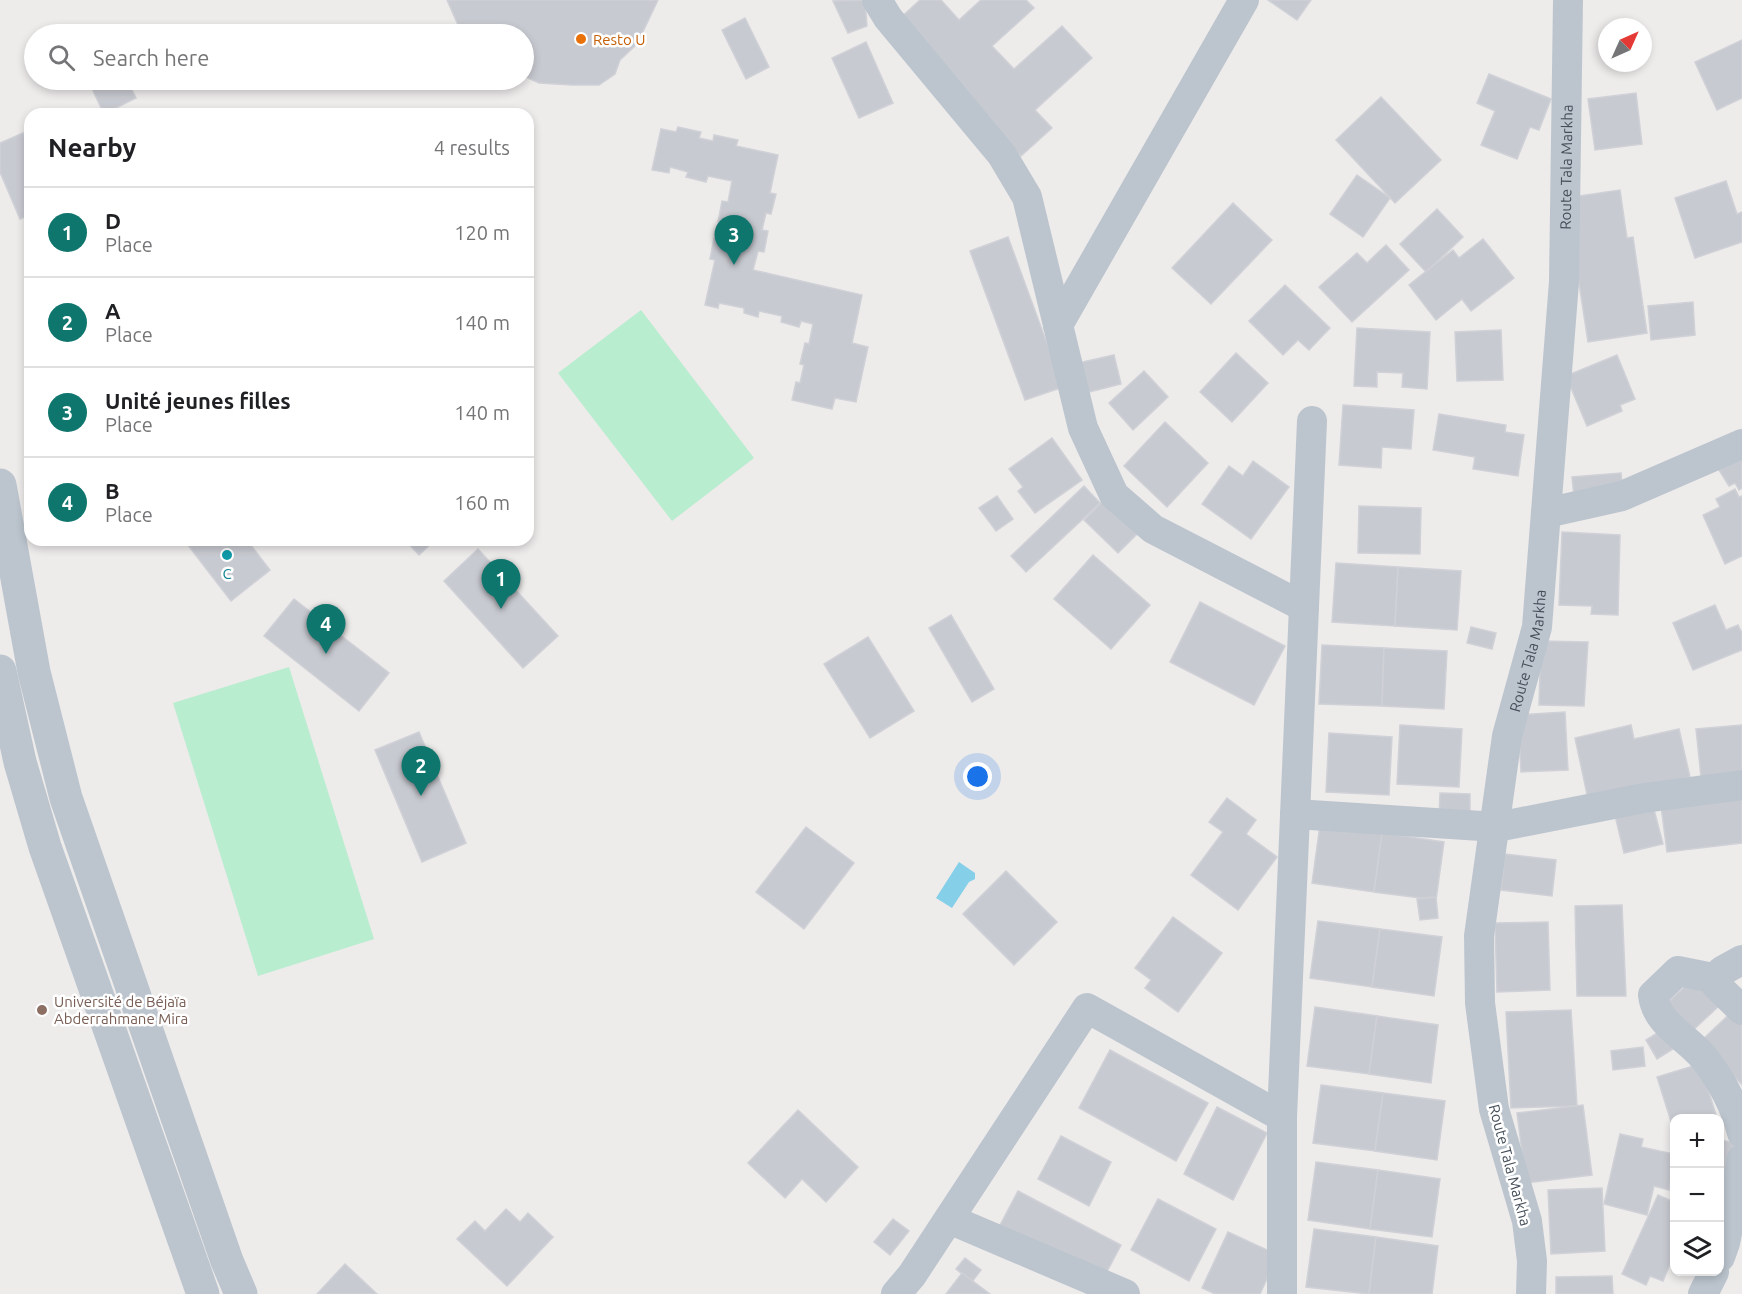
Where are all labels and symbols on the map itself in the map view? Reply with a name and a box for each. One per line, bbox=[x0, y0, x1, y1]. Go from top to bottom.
north arrow bbox=[1598, 18, 1652, 72]
place label: Resto U bbox=[593, 31, 645, 48]
marker: Resto U bbox=[574, 32, 588, 46]
street label: Route Tala Markha bbox=[1556, 104, 1575, 230]
pin: 3 bbox=[714, 216, 754, 265]
marker: C bbox=[220, 548, 234, 562]
pin: 1 bbox=[482, 560, 520, 609]
place label: C bbox=[222, 565, 232, 582]
street label: Route Tala Markha bbox=[1506, 589, 1548, 714]
pin: 4 bbox=[306, 604, 346, 654]
pin: 2 bbox=[402, 746, 440, 796]
your location bbox=[963, 762, 992, 791]
place label: Université de Béjaïa Abderrahmane Mira bbox=[54, 993, 188, 1027]
marker: Université de Béjaïa Abderrahmane Mira bbox=[35, 1003, 49, 1017]
street label: Route Tala Markha bbox=[1486, 1102, 1534, 1228]

